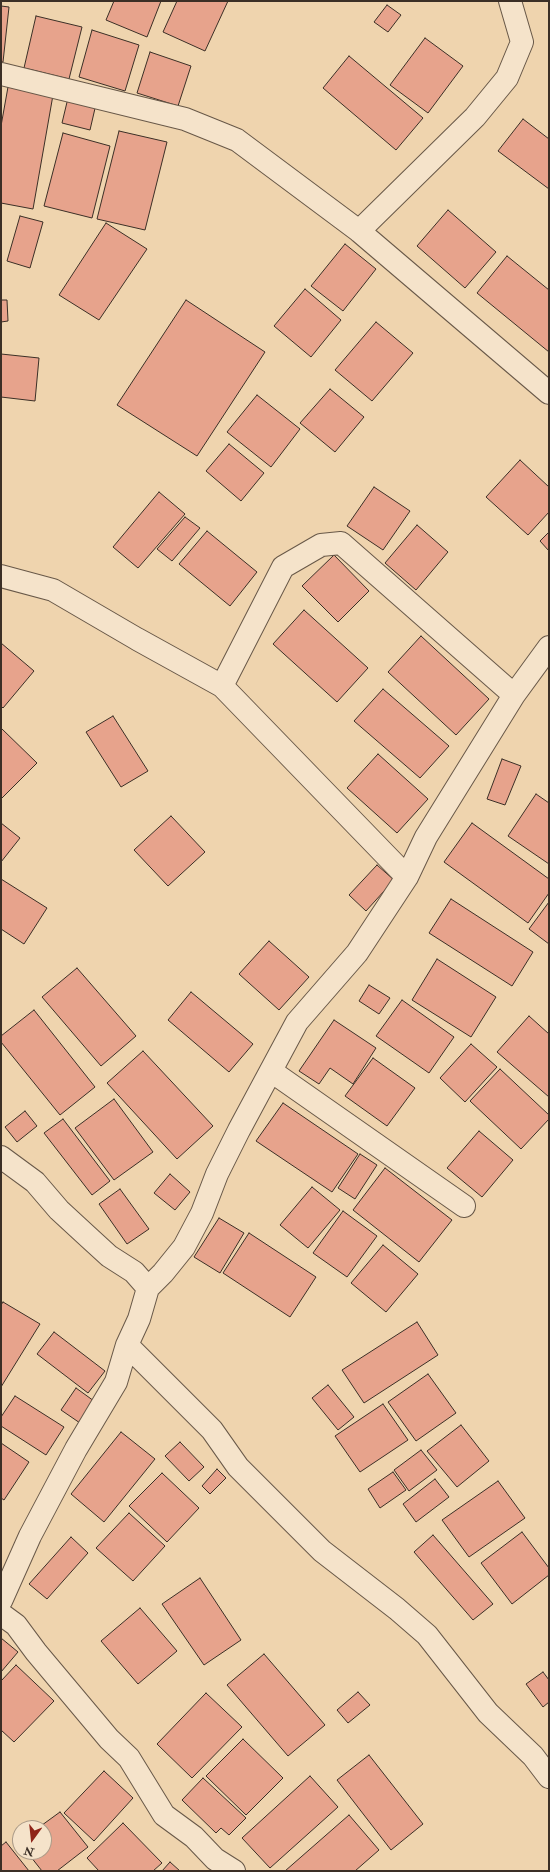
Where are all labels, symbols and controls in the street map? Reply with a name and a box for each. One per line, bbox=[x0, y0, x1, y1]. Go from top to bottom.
north arrow bbox=[12, 1820, 52, 1860]
text: N bbox=[23, 1844, 35, 1859]

